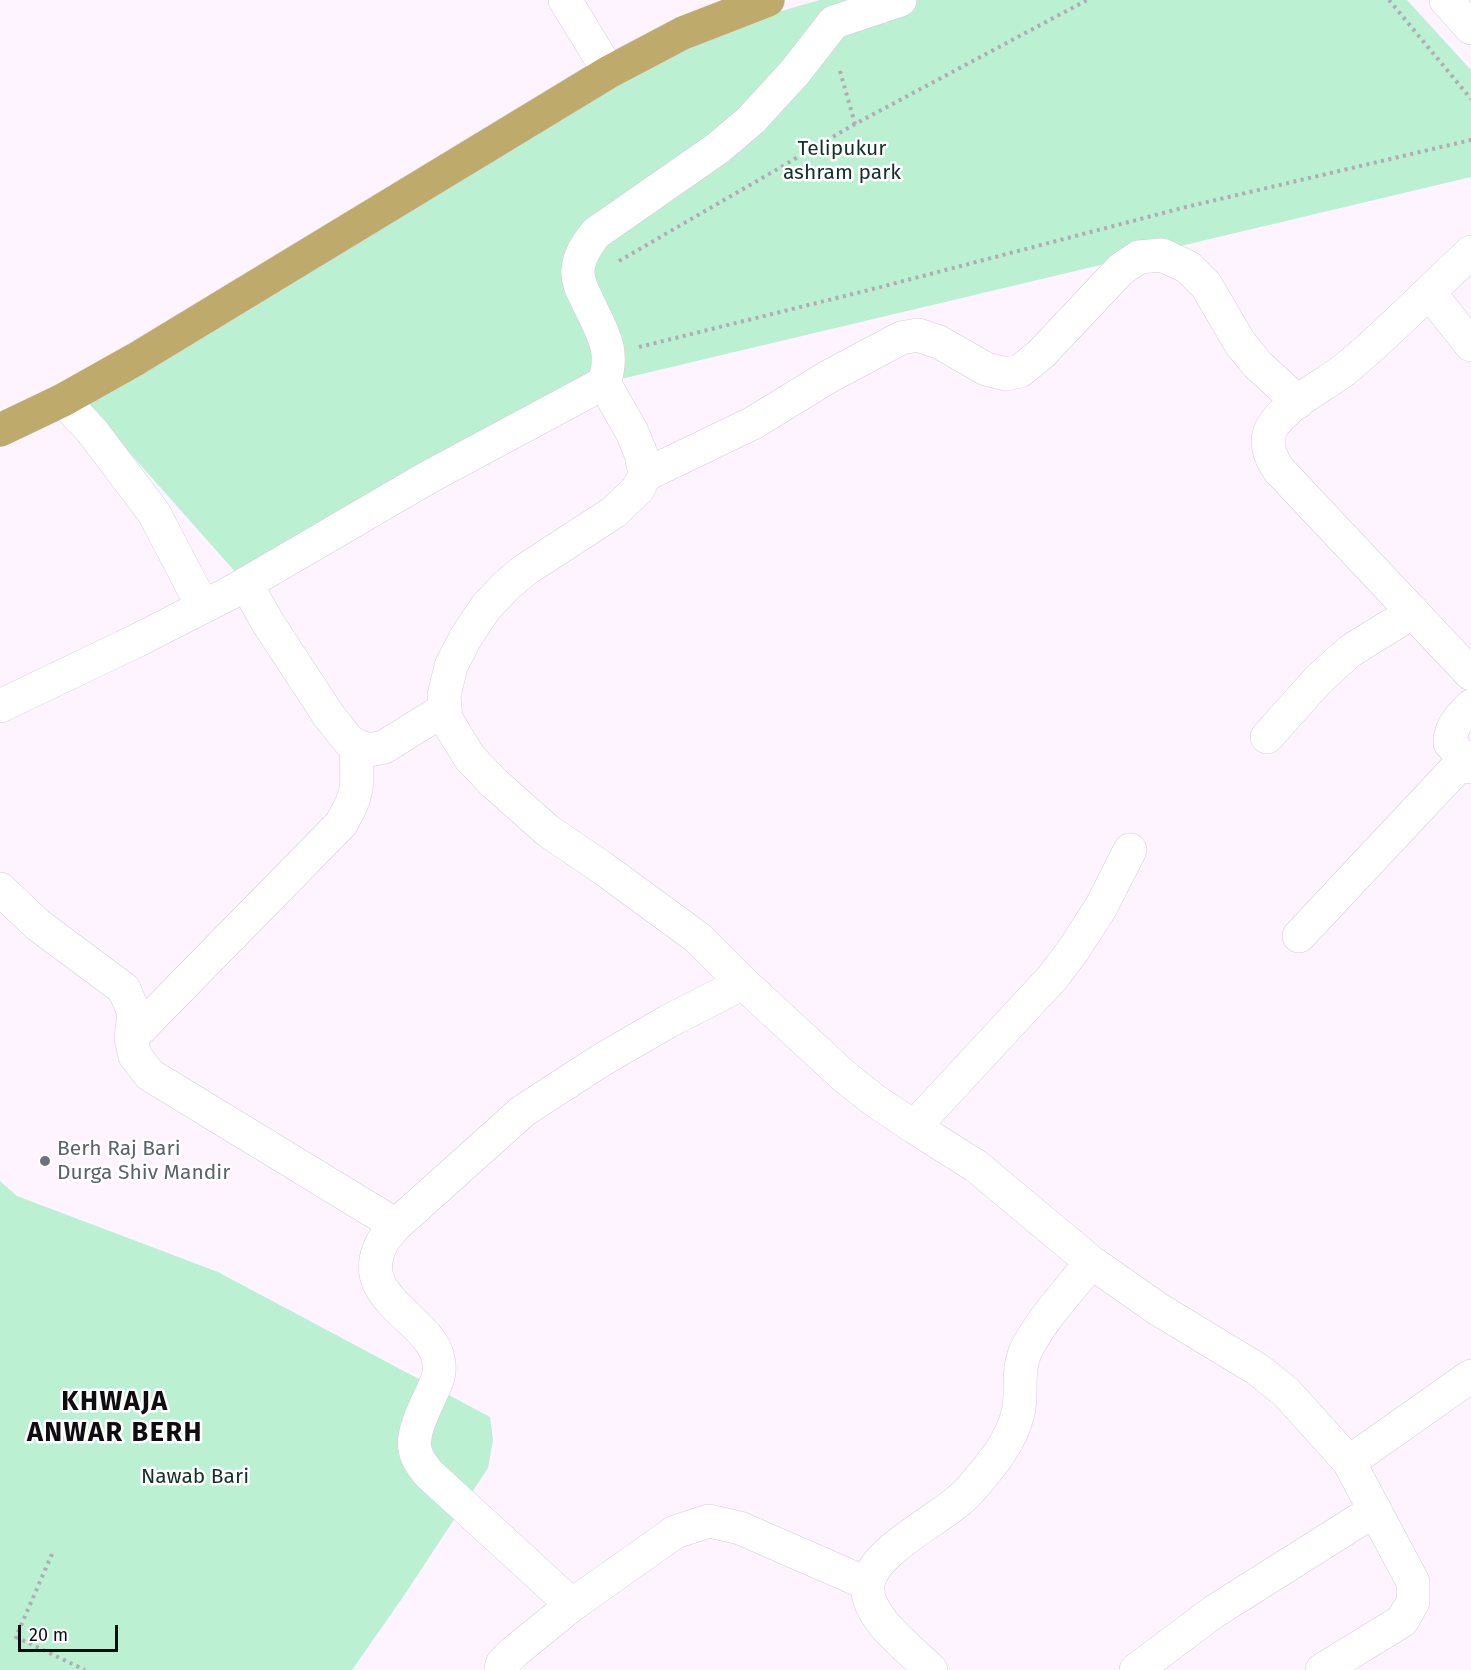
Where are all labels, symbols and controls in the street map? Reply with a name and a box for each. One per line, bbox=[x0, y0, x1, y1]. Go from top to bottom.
park label: Telipukur ashram park bbox=[783, 136, 901, 186]
place label: Berh Raj Bari Durga Shiv Mandir bbox=[57, 1136, 230, 1186]
marker: Berh Raj Bari Durga Shiv Mandir bbox=[38, 1154, 52, 1168]
district label: KHWAJA ANWAR BERH bbox=[27, 1386, 203, 1449]
park label: Nawab Bari bbox=[141, 1464, 249, 1490]
scale bar bbox=[21, 1613, 122, 1651]
text: 20 m bbox=[29, 1624, 68, 1646]

